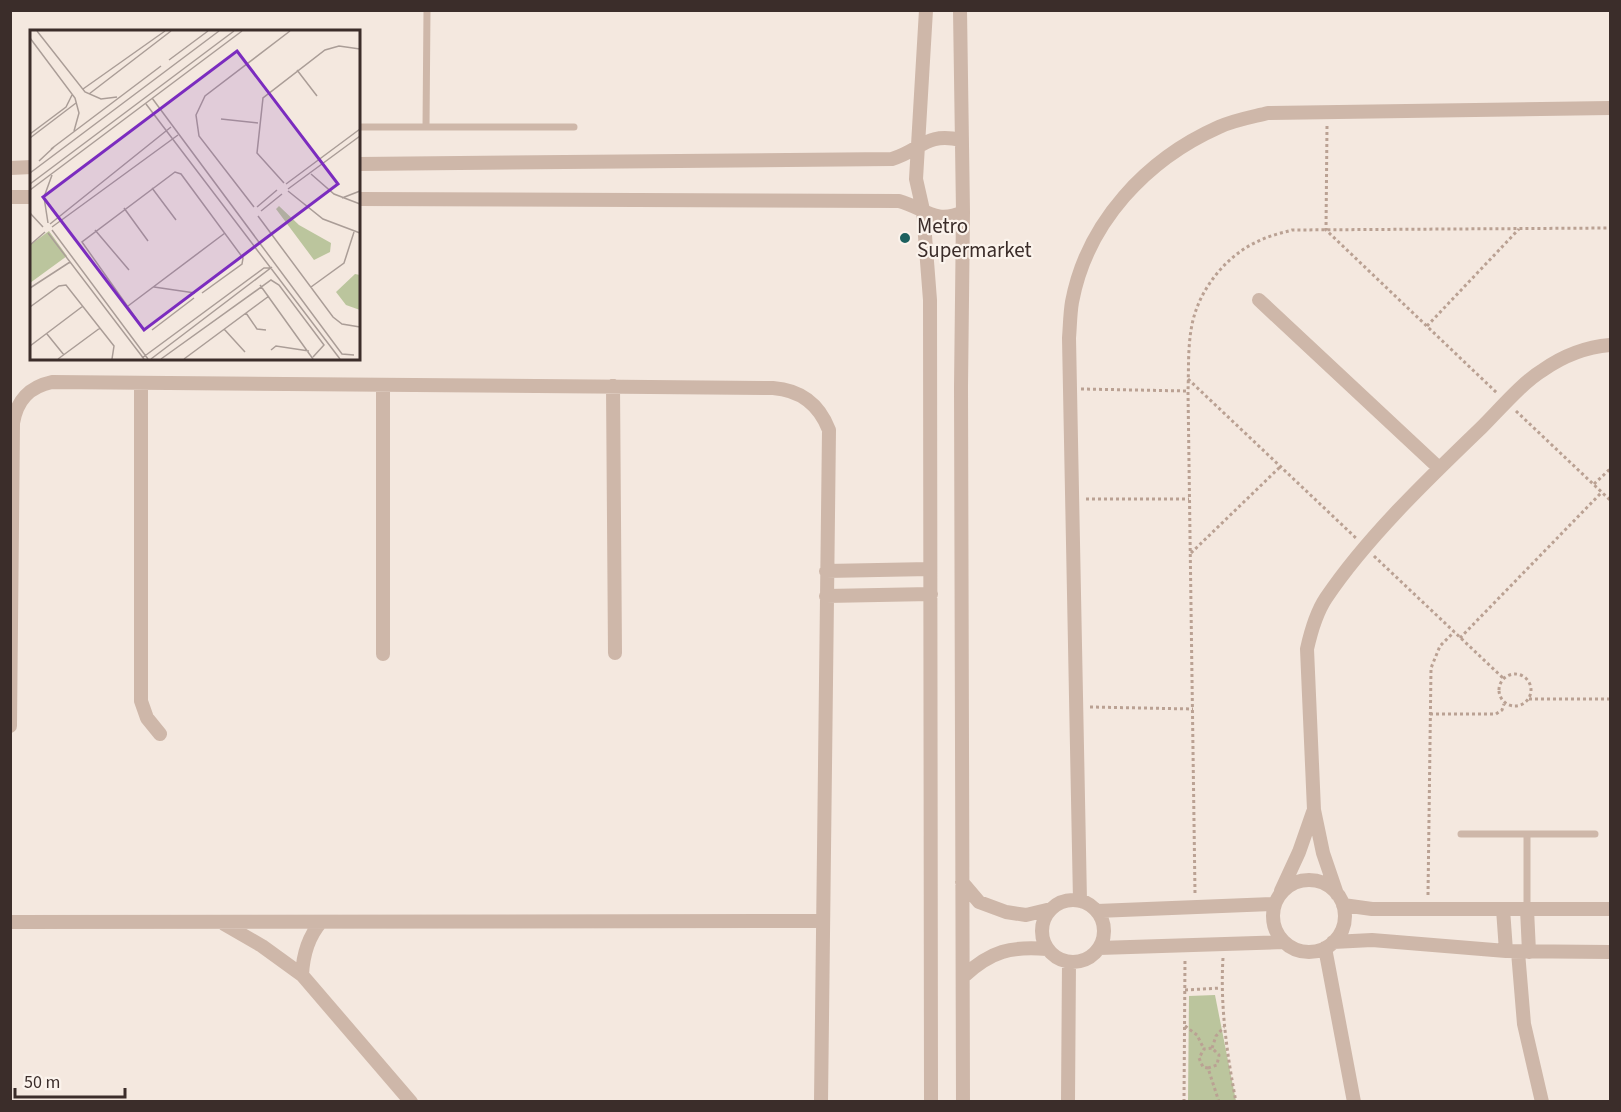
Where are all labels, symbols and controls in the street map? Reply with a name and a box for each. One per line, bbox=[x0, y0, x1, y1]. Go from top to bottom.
inset map bbox=[30, 30, 360, 360]
place label: Metro Supermarket bbox=[917, 211, 1032, 265]
marker: Metro Supermarket bbox=[898, 231, 912, 245]
scale bar bbox=[15, 1061, 124, 1099]
text: 50 m bbox=[24, 1070, 60, 1095]

